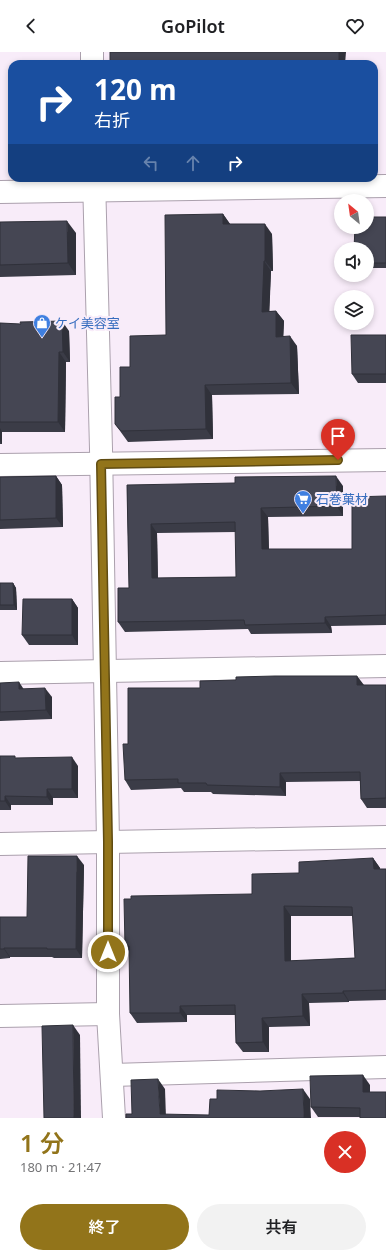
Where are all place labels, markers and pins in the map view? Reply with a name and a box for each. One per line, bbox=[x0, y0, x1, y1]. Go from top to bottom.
shop icon: ケイ美容室 bbox=[32, 313, 52, 338]
place label: ケイ美容室 bbox=[55, 314, 120, 332]
pin bbox=[321, 419, 355, 460]
supermarket icon: 石巻菓材 bbox=[293, 489, 313, 514]
place label: 石巻菓材 bbox=[316, 490, 368, 508]

